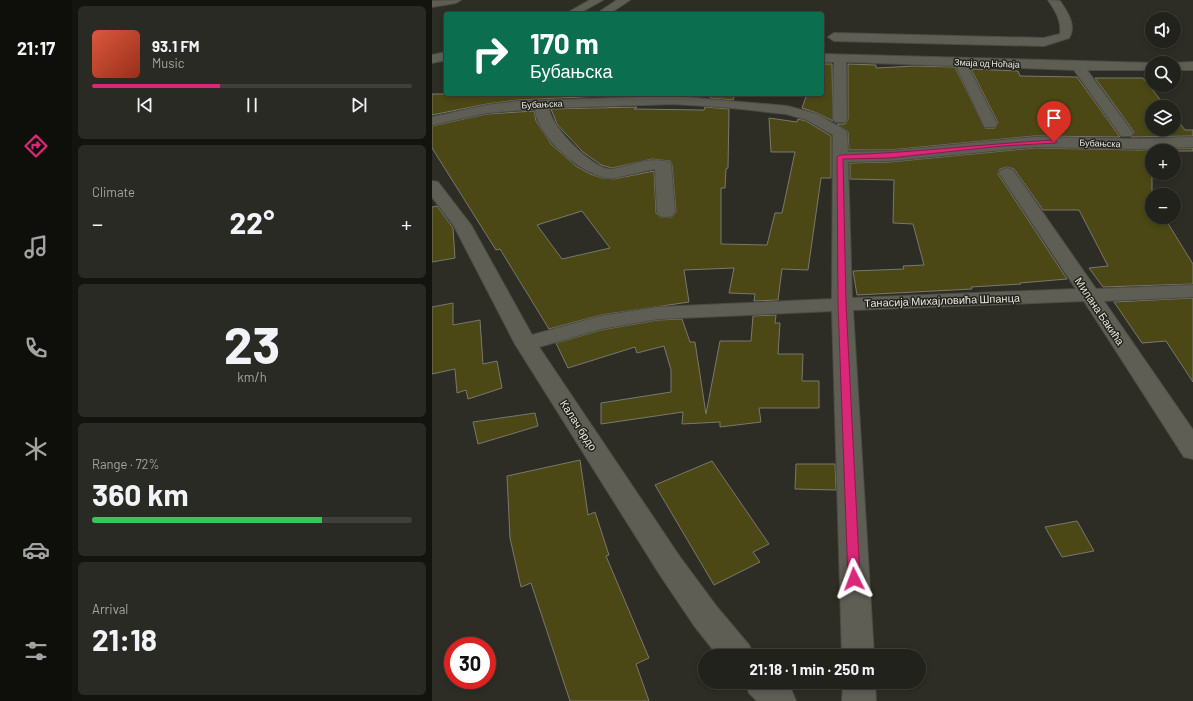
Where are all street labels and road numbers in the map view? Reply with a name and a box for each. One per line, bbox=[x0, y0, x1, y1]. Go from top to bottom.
street label: Змаја од Ноћаја bbox=[954, 56, 1020, 70]
street label: Бубањска bbox=[521, 97, 563, 111]
street label: Бубањска bbox=[1079, 137, 1121, 149]
street label: Милана Бакића bbox=[1073, 275, 1128, 348]
street label: Танасија Михајловића Шпанца bbox=[864, 291, 1021, 309]
street label: Калач брдо bbox=[558, 397, 600, 453]

